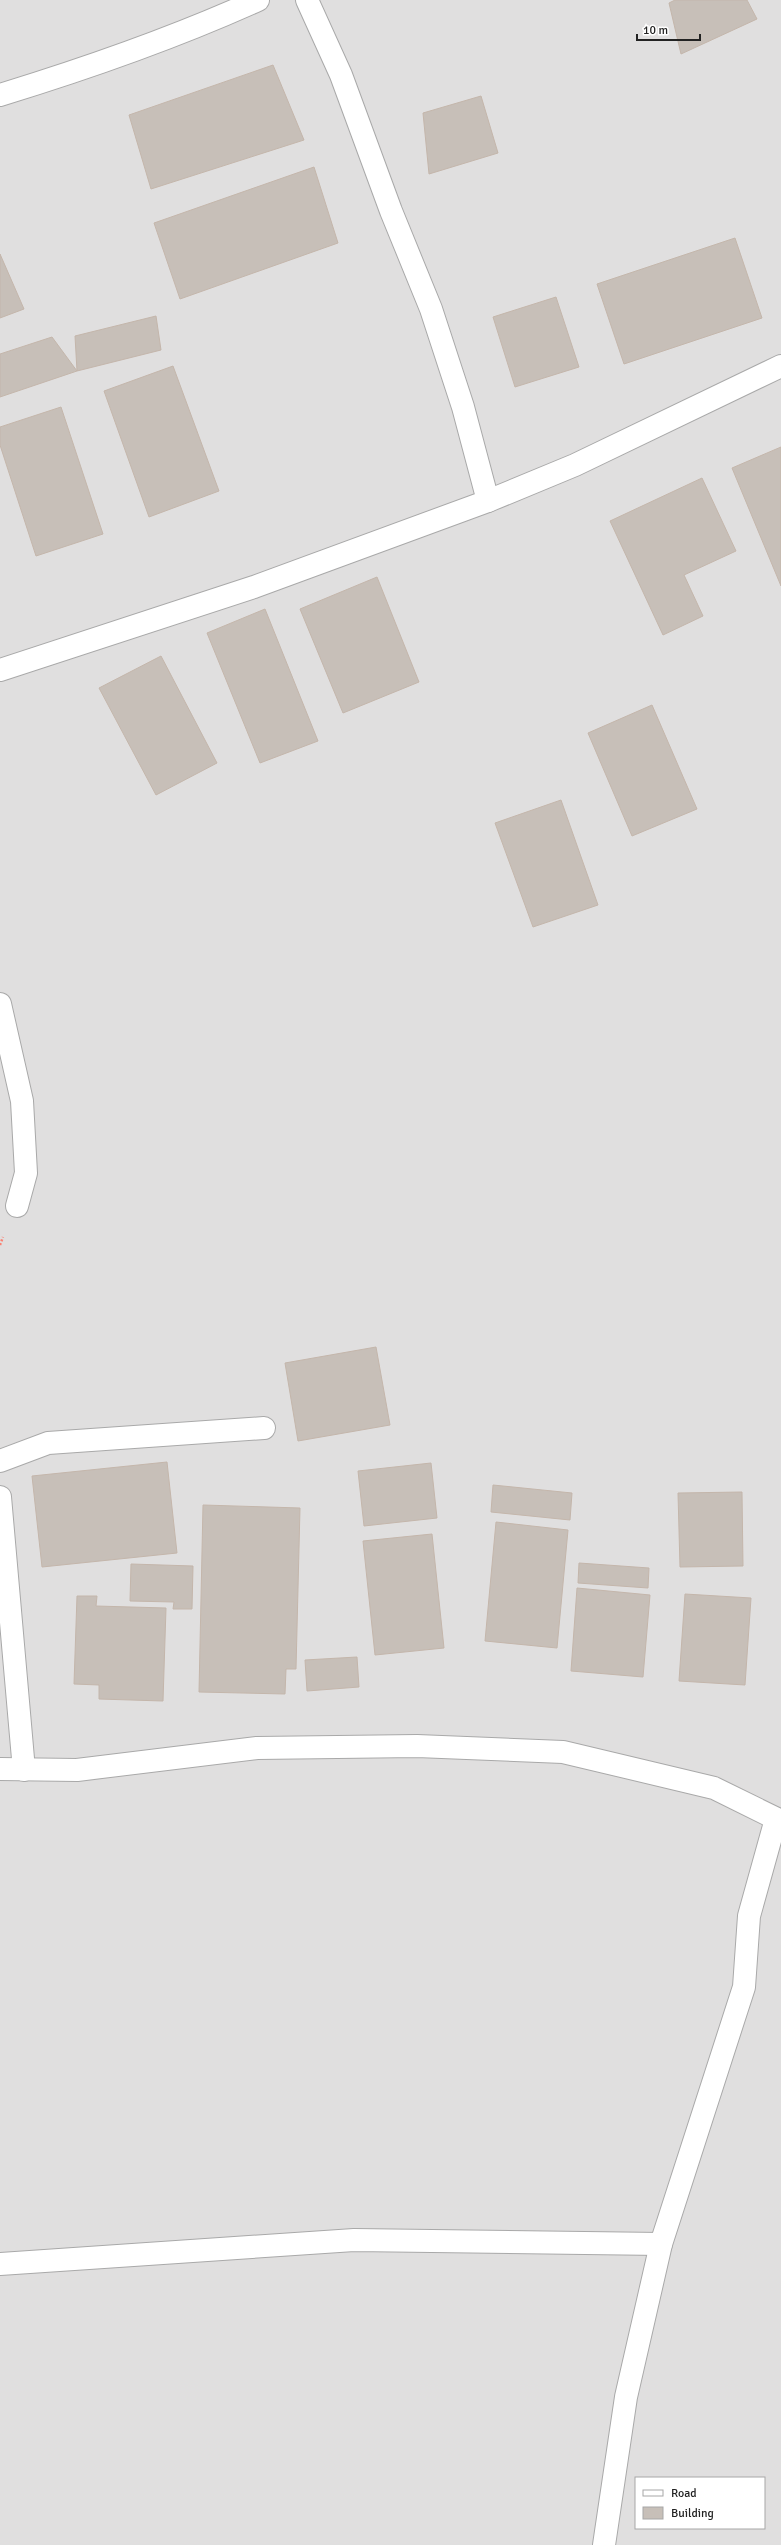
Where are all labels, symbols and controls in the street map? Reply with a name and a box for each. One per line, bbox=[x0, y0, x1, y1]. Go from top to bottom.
scale bar bbox=[637, 16, 700, 42]
text: 10 m bbox=[643, 23, 668, 38]
legend bbox=[635, 2477, 765, 2529]
text: Road bbox=[671, 2486, 697, 2501]
text: Building bbox=[671, 2506, 714, 2521]

